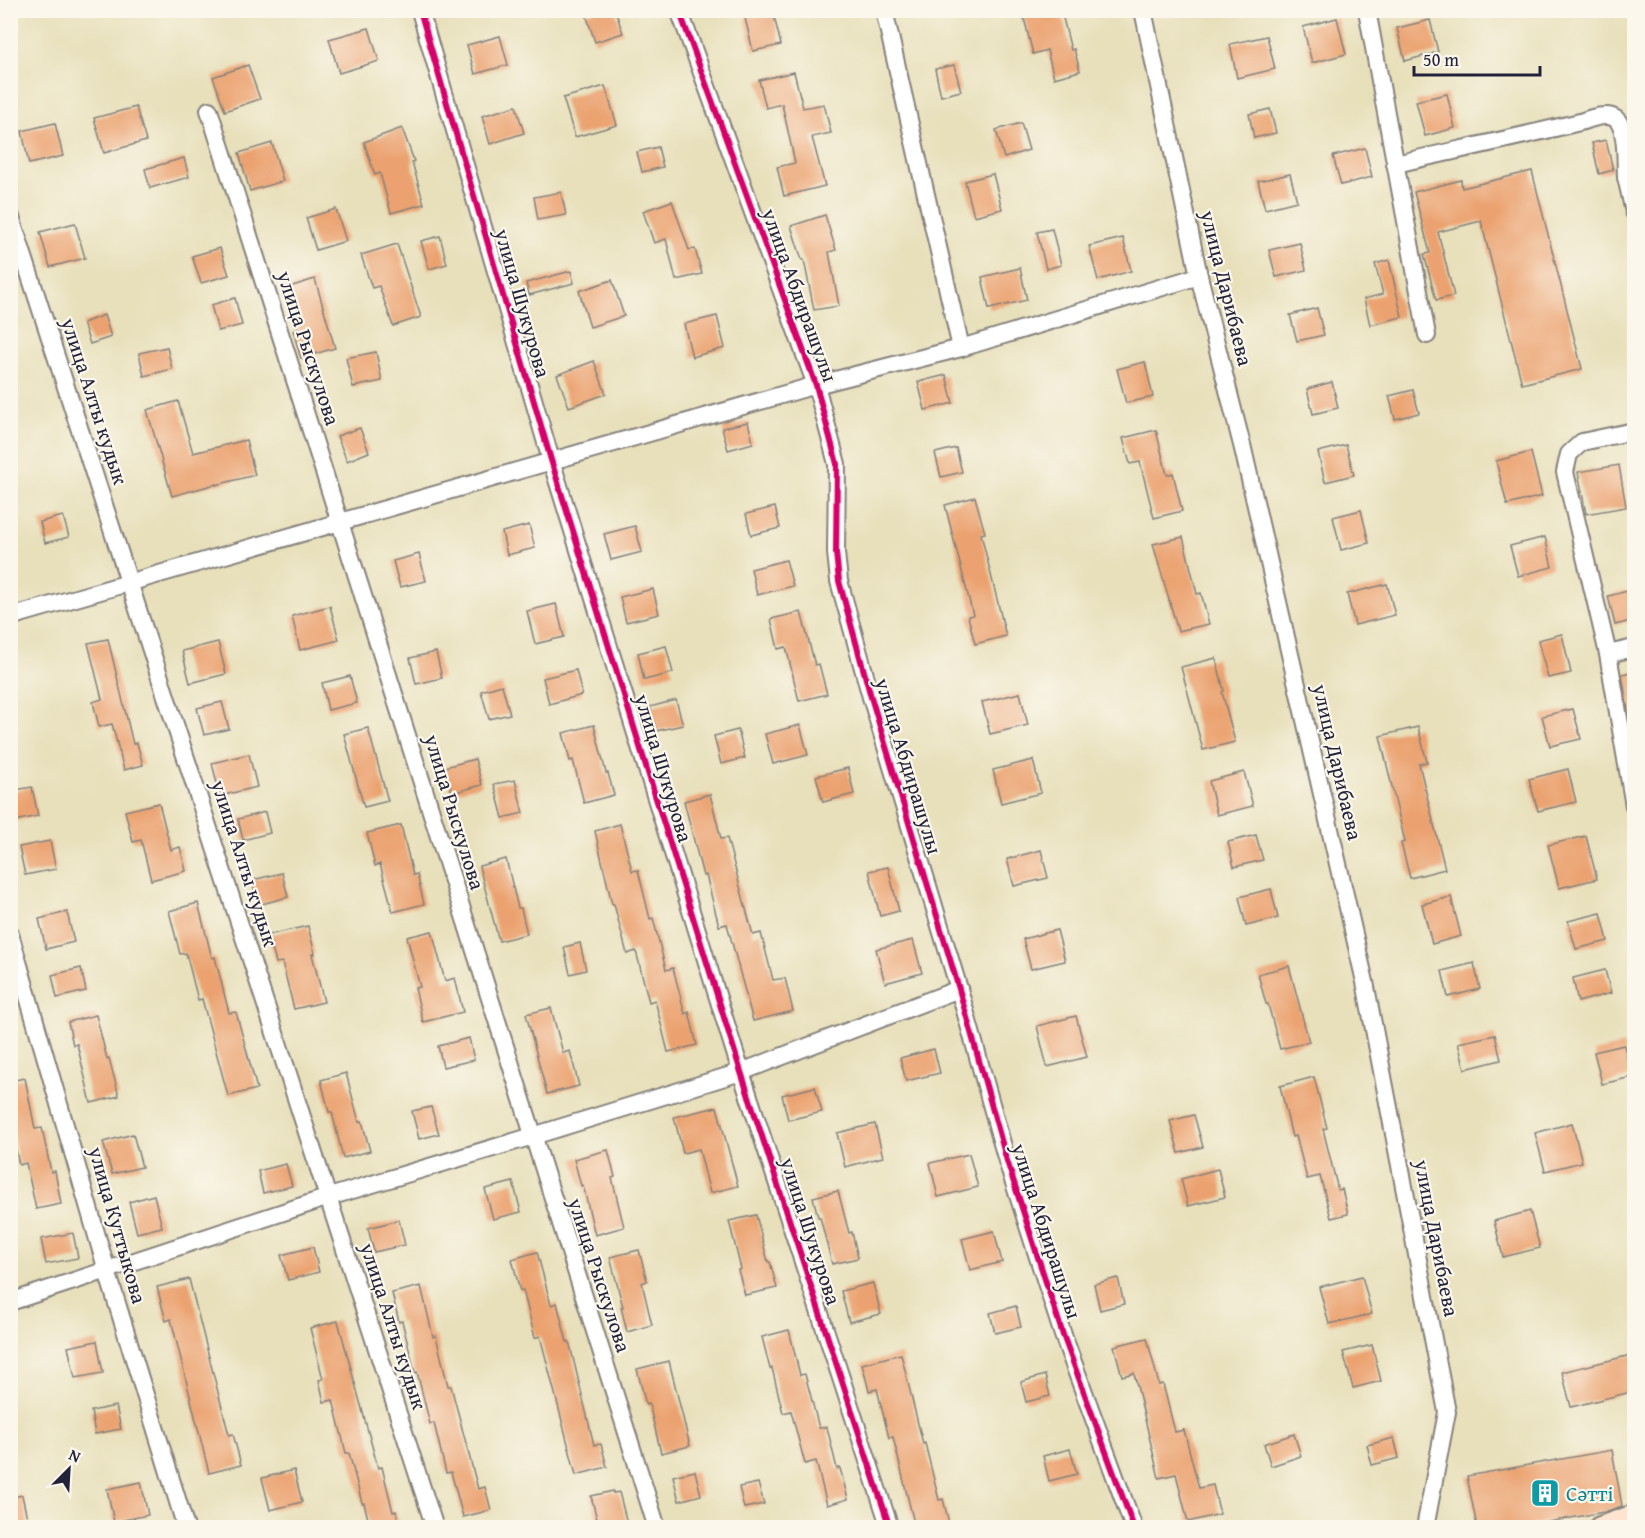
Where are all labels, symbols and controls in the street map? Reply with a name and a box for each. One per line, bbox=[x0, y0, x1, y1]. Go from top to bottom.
scale bar bbox=[1414, 39, 1540, 77]
text: 50 m bbox=[1423, 46, 1459, 73]
street label: улица Абдирашулы bbox=[754, 203, 846, 386]
street label: улица Дарибаева bbox=[1192, 206, 1261, 369]
street label: улица Шукурова bbox=[487, 224, 559, 381]
street label: улица Рыскулова bbox=[269, 266, 349, 429]
street label: улица Алты кудык bbox=[53, 313, 137, 488]
street label: улица Абдирашулы bbox=[867, 673, 951, 858]
street label: улица Дарибаева bbox=[1305, 680, 1371, 843]
street label: улица Шукурова bbox=[626, 689, 701, 846]
street label: улица Рыскулова bbox=[416, 730, 493, 893]
street label: улица Алты кудык bbox=[203, 775, 287, 950]
street label: улица Абдирашулы bbox=[1004, 1138, 1090, 1323]
street label: улица Куттыкова bbox=[81, 1142, 155, 1307]
street label: улица Шукурова bbox=[772, 1152, 849, 1309]
street label: улица Дарибаева bbox=[1406, 1156, 1467, 1319]
street label: улица Рыскулова bbox=[560, 1193, 640, 1356]
street label: улица Алты кудык bbox=[352, 1238, 436, 1413]
north arrow bbox=[39, 1439, 99, 1499]
text: N bbox=[65, 1442, 85, 1469]
building icon: Сәтті bbox=[1529, 1477, 1561, 1509]
place label: Сәтті bbox=[1566, 1478, 1613, 1509]

